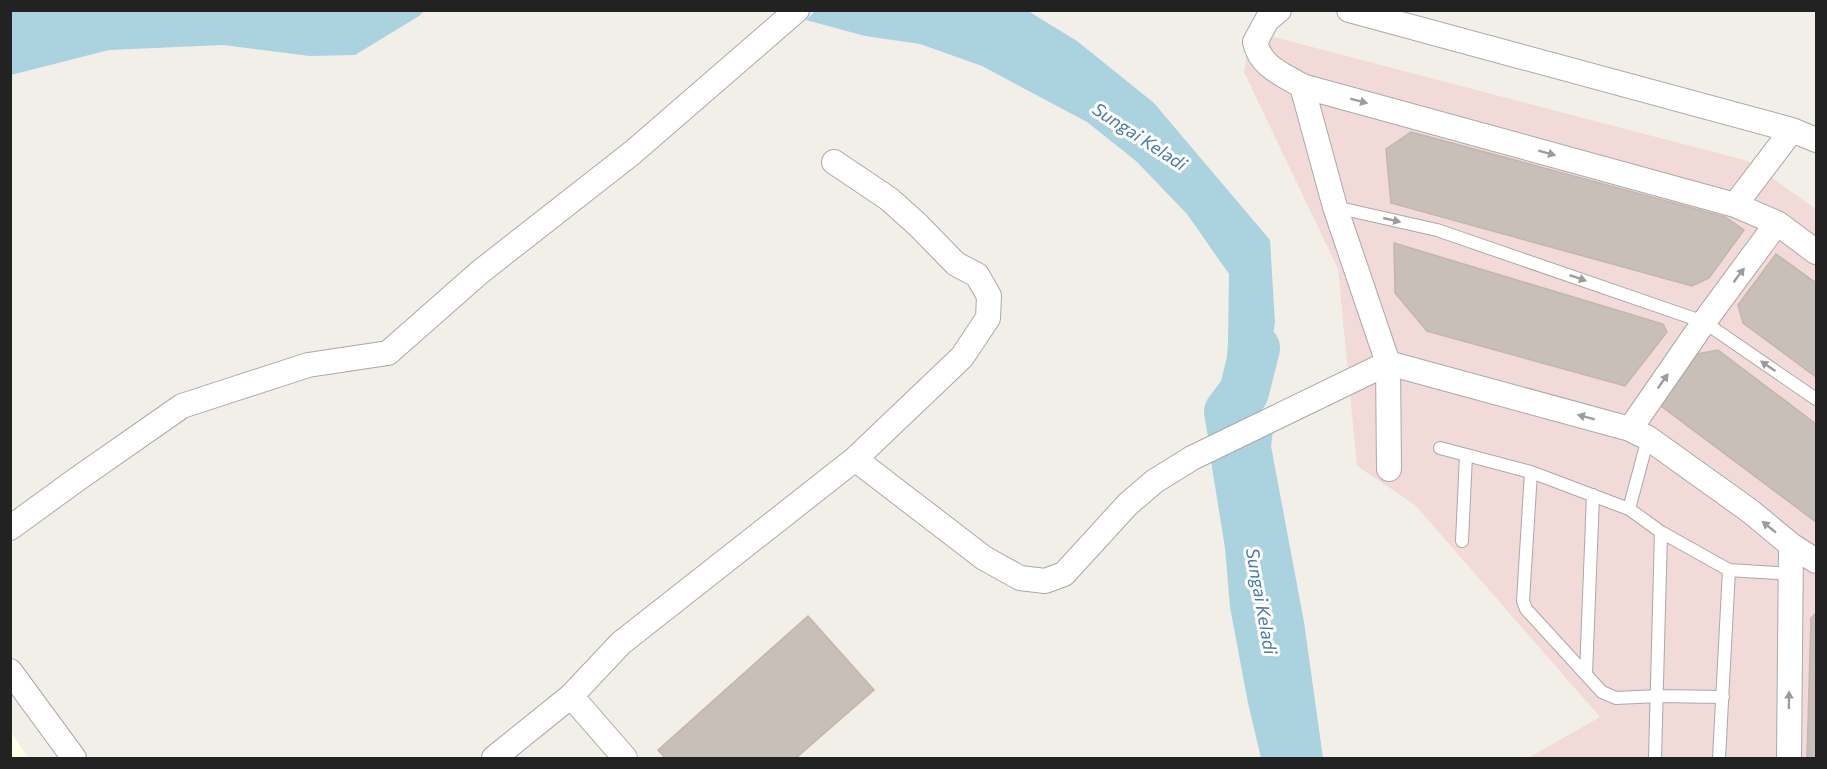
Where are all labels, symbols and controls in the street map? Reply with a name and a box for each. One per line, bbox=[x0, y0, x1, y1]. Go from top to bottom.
water label: Sungai Keladi bbox=[1089, 97, 1192, 175]
one-way arrow bbox=[1350, 97, 1368, 106]
one-way arrow bbox=[1538, 149, 1556, 158]
one-way arrow bbox=[1383, 216, 1402, 225]
one-way arrow bbox=[1733, 267, 1745, 283]
one-way arrow bbox=[1569, 274, 1587, 284]
one-way arrow bbox=[1760, 360, 1777, 371]
one-way arrow bbox=[1657, 373, 1668, 389]
one-way arrow bbox=[1577, 412, 1595, 421]
one-way arrow bbox=[1761, 520, 1777, 533]
water label: Sungai Keladi bbox=[1242, 546, 1282, 657]
one-way arrow bbox=[1785, 691, 1794, 710]

